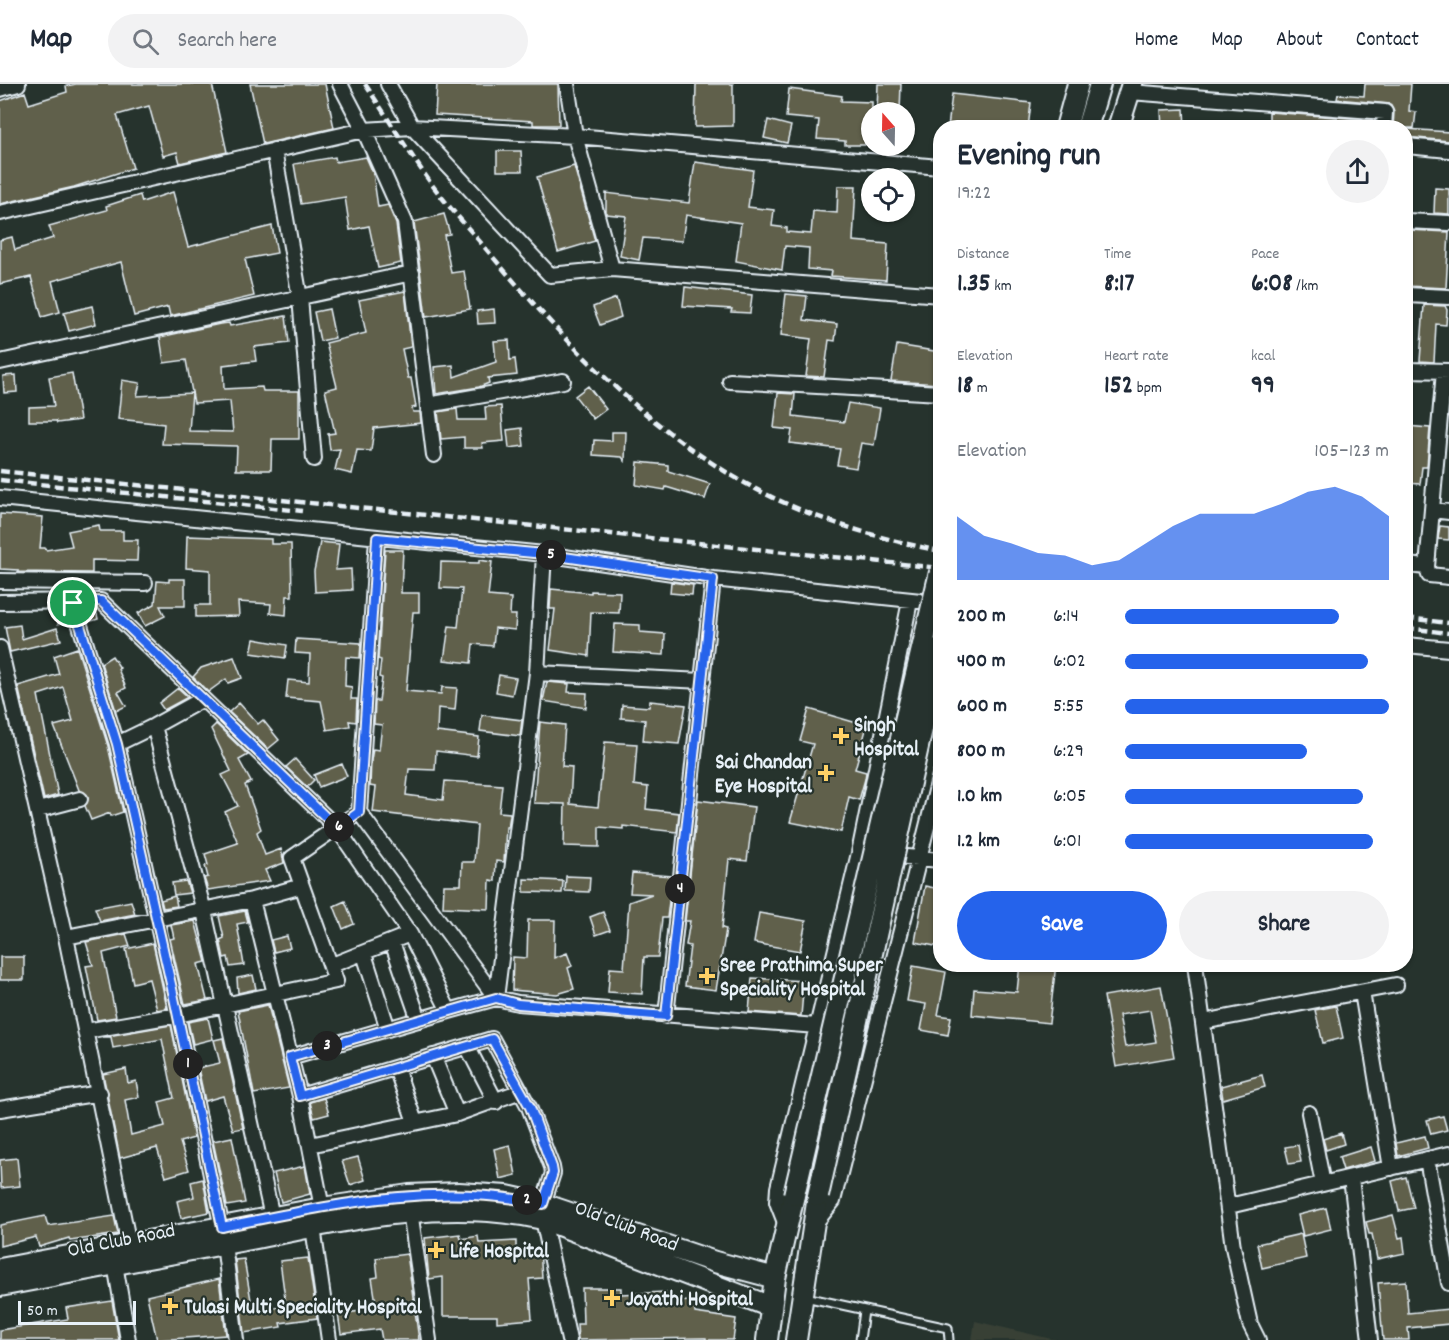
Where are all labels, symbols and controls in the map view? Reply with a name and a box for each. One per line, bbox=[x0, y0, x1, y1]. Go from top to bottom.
search box bbox=[108, 14, 528, 68]
text: Map bbox=[30, 21, 72, 61]
icon: search bbox=[129, 25, 162, 58]
text: Search here bbox=[177, 26, 277, 57]
text: Home bbox=[1134, 26, 1178, 56]
text: Map bbox=[1211, 26, 1243, 56]
text: About bbox=[1276, 26, 1323, 56]
text: Contact bbox=[1356, 26, 1419, 56]
north arrow bbox=[861, 102, 915, 156]
map controls bbox=[861, 102, 915, 222]
text: Evening run bbox=[957, 134, 1101, 181]
button: share bbox=[1326, 140, 1389, 203]
button: locate bbox=[861, 168, 915, 222]
text: 19:22 bbox=[957, 180, 991, 208]
text: Distance bbox=[957, 243, 1009, 266]
text: Time bbox=[1104, 243, 1131, 266]
text: Pace bbox=[1251, 243, 1279, 266]
text: 1.35 bbox=[957, 266, 991, 303]
text: 8:17 bbox=[1104, 266, 1134, 303]
text: 6:08 bbox=[1251, 266, 1293, 303]
text: km bbox=[991, 275, 1012, 298]
text: /km bbox=[1293, 275, 1318, 298]
text: Elevation bbox=[957, 345, 1013, 368]
text: Heart rate bbox=[1104, 345, 1169, 368]
text: kcal bbox=[1251, 345, 1275, 368]
text: 18 bbox=[957, 368, 973, 405]
text: 152 bbox=[1104, 368, 1133, 405]
text: 99 bbox=[1251, 368, 1275, 405]
text: m bbox=[973, 377, 988, 400]
text: bpm bbox=[1133, 377, 1162, 400]
text: Elevation bbox=[957, 438, 1027, 466]
text: 105–123 m bbox=[1314, 438, 1389, 466]
pin: 5 bbox=[536, 540, 566, 570]
text: 5 bbox=[547, 543, 555, 566]
pin bbox=[47, 577, 98, 628]
icon: arrive bbox=[56, 586, 89, 619]
text: 200 m bbox=[957, 603, 1006, 631]
text: 6:14 bbox=[1053, 603, 1079, 631]
text: 400 m bbox=[957, 648, 1005, 676]
text: 6:02 bbox=[1053, 648, 1086, 676]
text: 600 m bbox=[957, 693, 1007, 721]
text: 5:55 bbox=[1053, 693, 1084, 721]
place label: Singh Hospital bbox=[854, 712, 920, 766]
marker: Singh Hospital bbox=[832, 727, 850, 745]
text: 800 m bbox=[957, 738, 1005, 766]
text: 6:29 bbox=[1053, 738, 1084, 766]
place label: Sai Chandan Eye Hospital bbox=[715, 749, 813, 803]
marker: Sai Chandan Eye Hospital bbox=[817, 764, 835, 782]
text: 1.0 km bbox=[957, 783, 1002, 811]
text: 6:05 bbox=[1053, 783, 1086, 811]
pin: 6 bbox=[324, 812, 354, 842]
text: 6 bbox=[335, 815, 343, 838]
text: 1.2 km bbox=[957, 828, 1000, 856]
text: 6:01 bbox=[1053, 828, 1081, 856]
pin: 4 bbox=[665, 874, 695, 904]
text: 4 bbox=[677, 877, 683, 900]
button: Save bbox=[957, 891, 1167, 960]
button: Share bbox=[1179, 891, 1389, 960]
place label: Sree Prathima Super Speciality Hospital bbox=[720, 952, 884, 1006]
marker: Sree Prathima Super Speciality Hospital bbox=[698, 967, 716, 985]
pin: 3 bbox=[312, 1031, 342, 1061]
text: 3 bbox=[323, 1034, 331, 1057]
pin: 1 bbox=[173, 1049, 203, 1079]
text: 1 bbox=[186, 1052, 190, 1075]
pin: 2 bbox=[512, 1185, 542, 1215]
text: 2 bbox=[524, 1188, 531, 1211]
street label: Old Club Road bbox=[570, 1194, 682, 1261]
street label: Old Club Road bbox=[65, 1217, 178, 1267]
place label: Life Hospital bbox=[450, 1238, 550, 1268]
marker: Life Hospital bbox=[427, 1241, 445, 1259]
place label: Jayathi Hospital bbox=[626, 1286, 754, 1316]
marker: Jayathi Hospital bbox=[603, 1289, 621, 1307]
place label: Tulasi Multi Speciality Hospital bbox=[184, 1294, 423, 1324]
marker: Tulasi Multi Speciality Hospital bbox=[161, 1297, 179, 1315]
scale bar bbox=[18, 1298, 136, 1326]
text: 50 m bbox=[27, 1300, 58, 1323]

